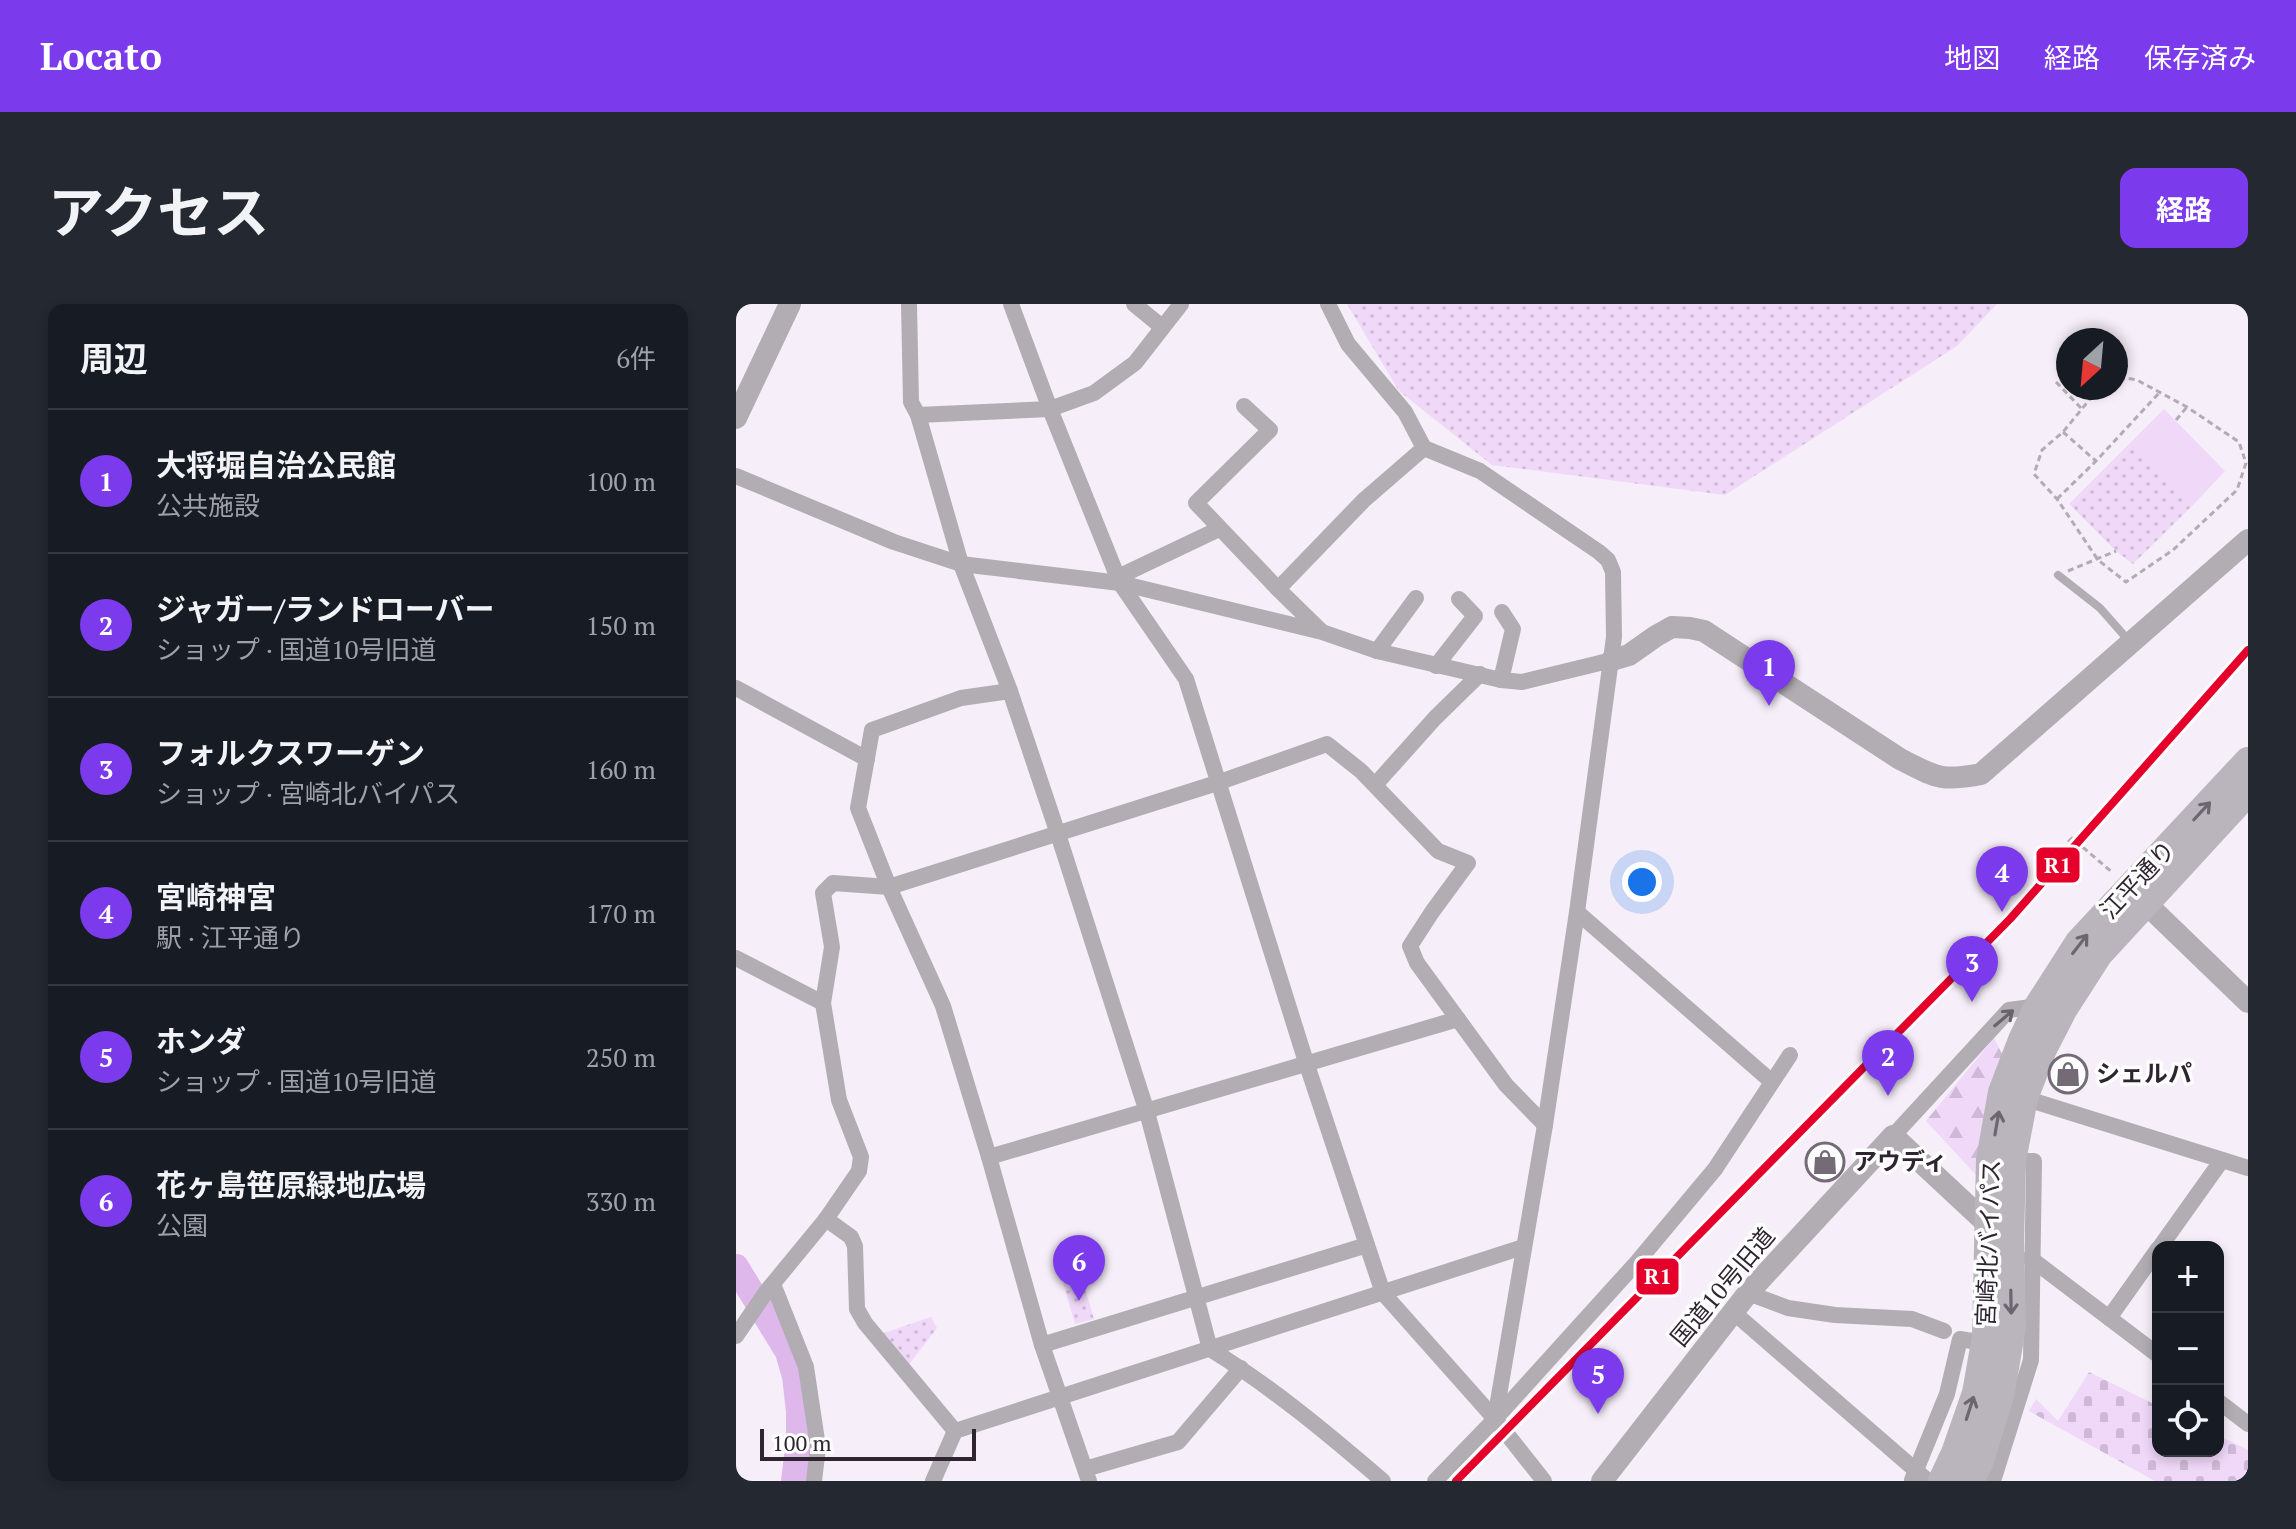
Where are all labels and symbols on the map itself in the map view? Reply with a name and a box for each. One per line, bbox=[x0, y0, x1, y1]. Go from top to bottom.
north arrow bbox=[2056, 328, 2128, 400]
pin: 1 bbox=[1743, 640, 1795, 706]
one-way arrow bbox=[2193, 801, 2211, 821]
street label: 江平通り bbox=[2093, 833, 2182, 925]
pin: 4 bbox=[1976, 846, 2028, 912]
line badge: R1 bbox=[2035, 846, 2081, 884]
text: R1 bbox=[2044, 850, 2072, 879]
your location bbox=[1622, 862, 1662, 902]
one-way arrow bbox=[2071, 934, 2088, 955]
pin: 3 bbox=[1946, 936, 1998, 1002]
one-way arrow bbox=[1993, 1009, 2013, 1027]
pin: 2 bbox=[1862, 1030, 1914, 1096]
shop icon: シェルパ bbox=[2047, 1053, 2089, 1095]
place label: シェルパ bbox=[2096, 1057, 2192, 1089]
one-way arrow bbox=[1990, 1111, 2005, 1136]
shop icon: アウディ bbox=[1804, 1141, 1846, 1183]
place label: アウディ bbox=[1853, 1145, 1947, 1177]
street label: 宮崎北バイパス bbox=[1969, 1159, 2007, 1327]
street label: 国道10号旧道 bbox=[1663, 1220, 1781, 1352]
pin: 6 bbox=[1053, 1235, 1105, 1301]
line badge: R1 bbox=[1635, 1257, 1680, 1296]
text: R1 bbox=[1644, 1261, 1672, 1290]
one-way arrow bbox=[2004, 1288, 2019, 1315]
pin: 5 bbox=[1572, 1348, 1624, 1414]
one-way arrow bbox=[1964, 1396, 1979, 1421]
scale bar bbox=[760, 1425, 976, 1461]

